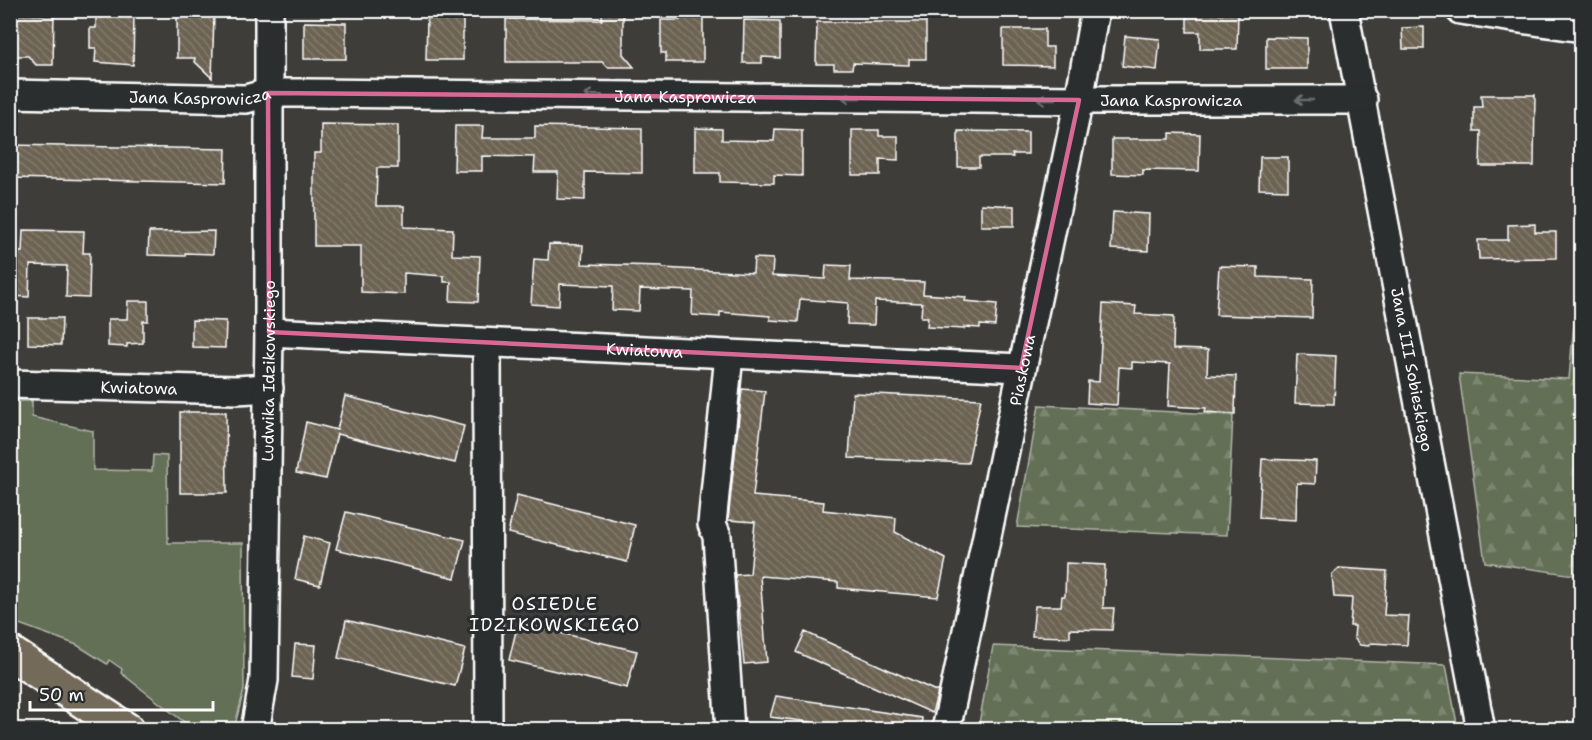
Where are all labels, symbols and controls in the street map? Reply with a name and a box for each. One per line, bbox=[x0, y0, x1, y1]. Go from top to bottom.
street label: Jana Kasprowicza bbox=[129, 83, 273, 110]
street label: Jana Kasprowicza bbox=[614, 86, 756, 108]
one-way arrow bbox=[584, 89, 604, 101]
street label: Jana Kasprowicza bbox=[1100, 90, 1242, 111]
one-way arrow bbox=[842, 92, 862, 103]
one-way arrow bbox=[1037, 93, 1057, 105]
one-way arrow bbox=[1295, 94, 1315, 106]
street label: Ludwika Idzikowskiego bbox=[257, 280, 280, 462]
street label: Jana III Sobieskiego bbox=[1386, 286, 1438, 453]
street label: Piaskowa bbox=[1005, 332, 1040, 408]
street label: Kwiatowa bbox=[606, 338, 684, 363]
street label: Kwiatowa bbox=[100, 376, 178, 399]
district label: OSIEDLE IDZIKOWSKIEGO bbox=[469, 592, 641, 637]
scale bar bbox=[30, 674, 213, 712]
text: 50 m bbox=[39, 683, 84, 707]

